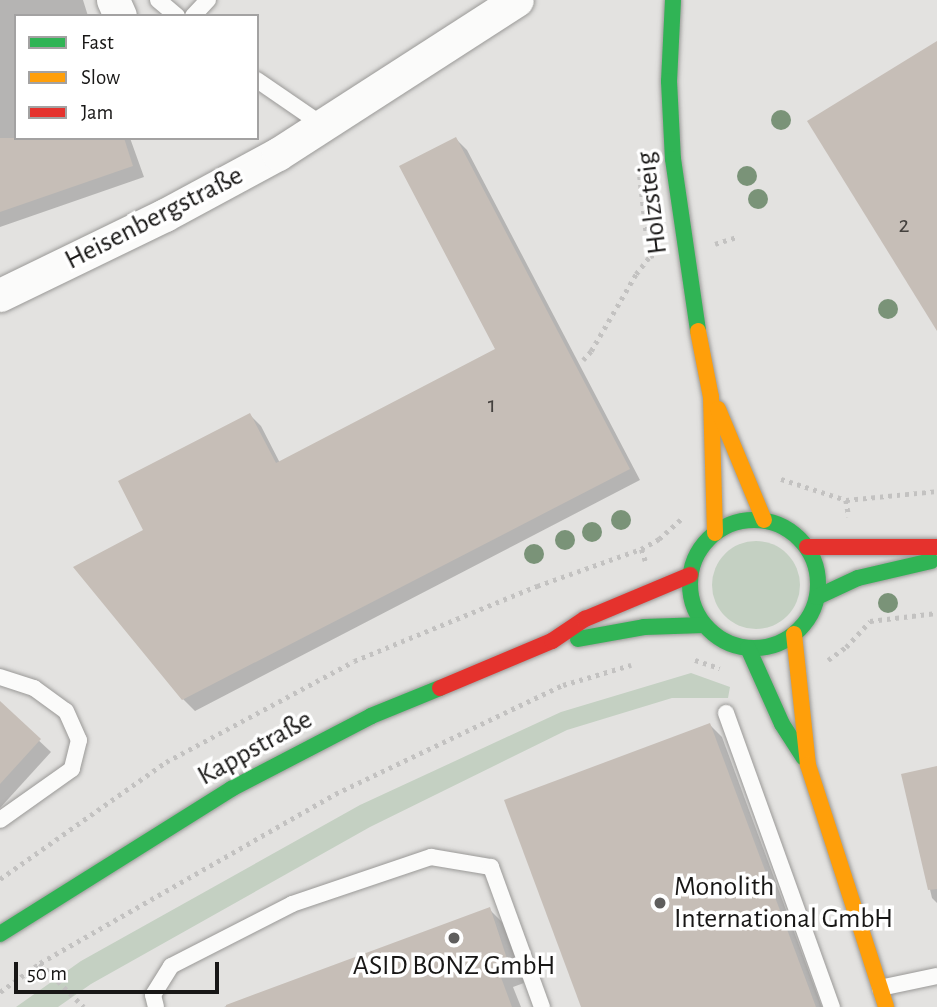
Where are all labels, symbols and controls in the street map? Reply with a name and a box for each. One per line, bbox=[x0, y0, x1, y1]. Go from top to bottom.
legend bbox=[14, 14, 259, 140]
text: Fast bbox=[81, 32, 114, 53]
text: Slow bbox=[81, 67, 120, 88]
text: Jam bbox=[81, 102, 113, 123]
street label: Holzsteig bbox=[629, 150, 675, 256]
street label: Heisenbergstraße bbox=[59, 159, 249, 277]
house number: 2 bbox=[899, 212, 909, 240]
house number: 1 bbox=[488, 392, 496, 420]
street label: Kappstraße bbox=[192, 703, 318, 793]
place label: Monolith International GmbH bbox=[674, 870, 893, 936]
marker: Monolith International GmbH bbox=[652, 895, 668, 911]
marker: ASID BONZ GmbH bbox=[446, 930, 462, 946]
scale bar bbox=[18, 948, 222, 992]
place label: ASID BONZ GmbH bbox=[353, 949, 555, 983]
text: 50 m bbox=[27, 963, 67, 984]

